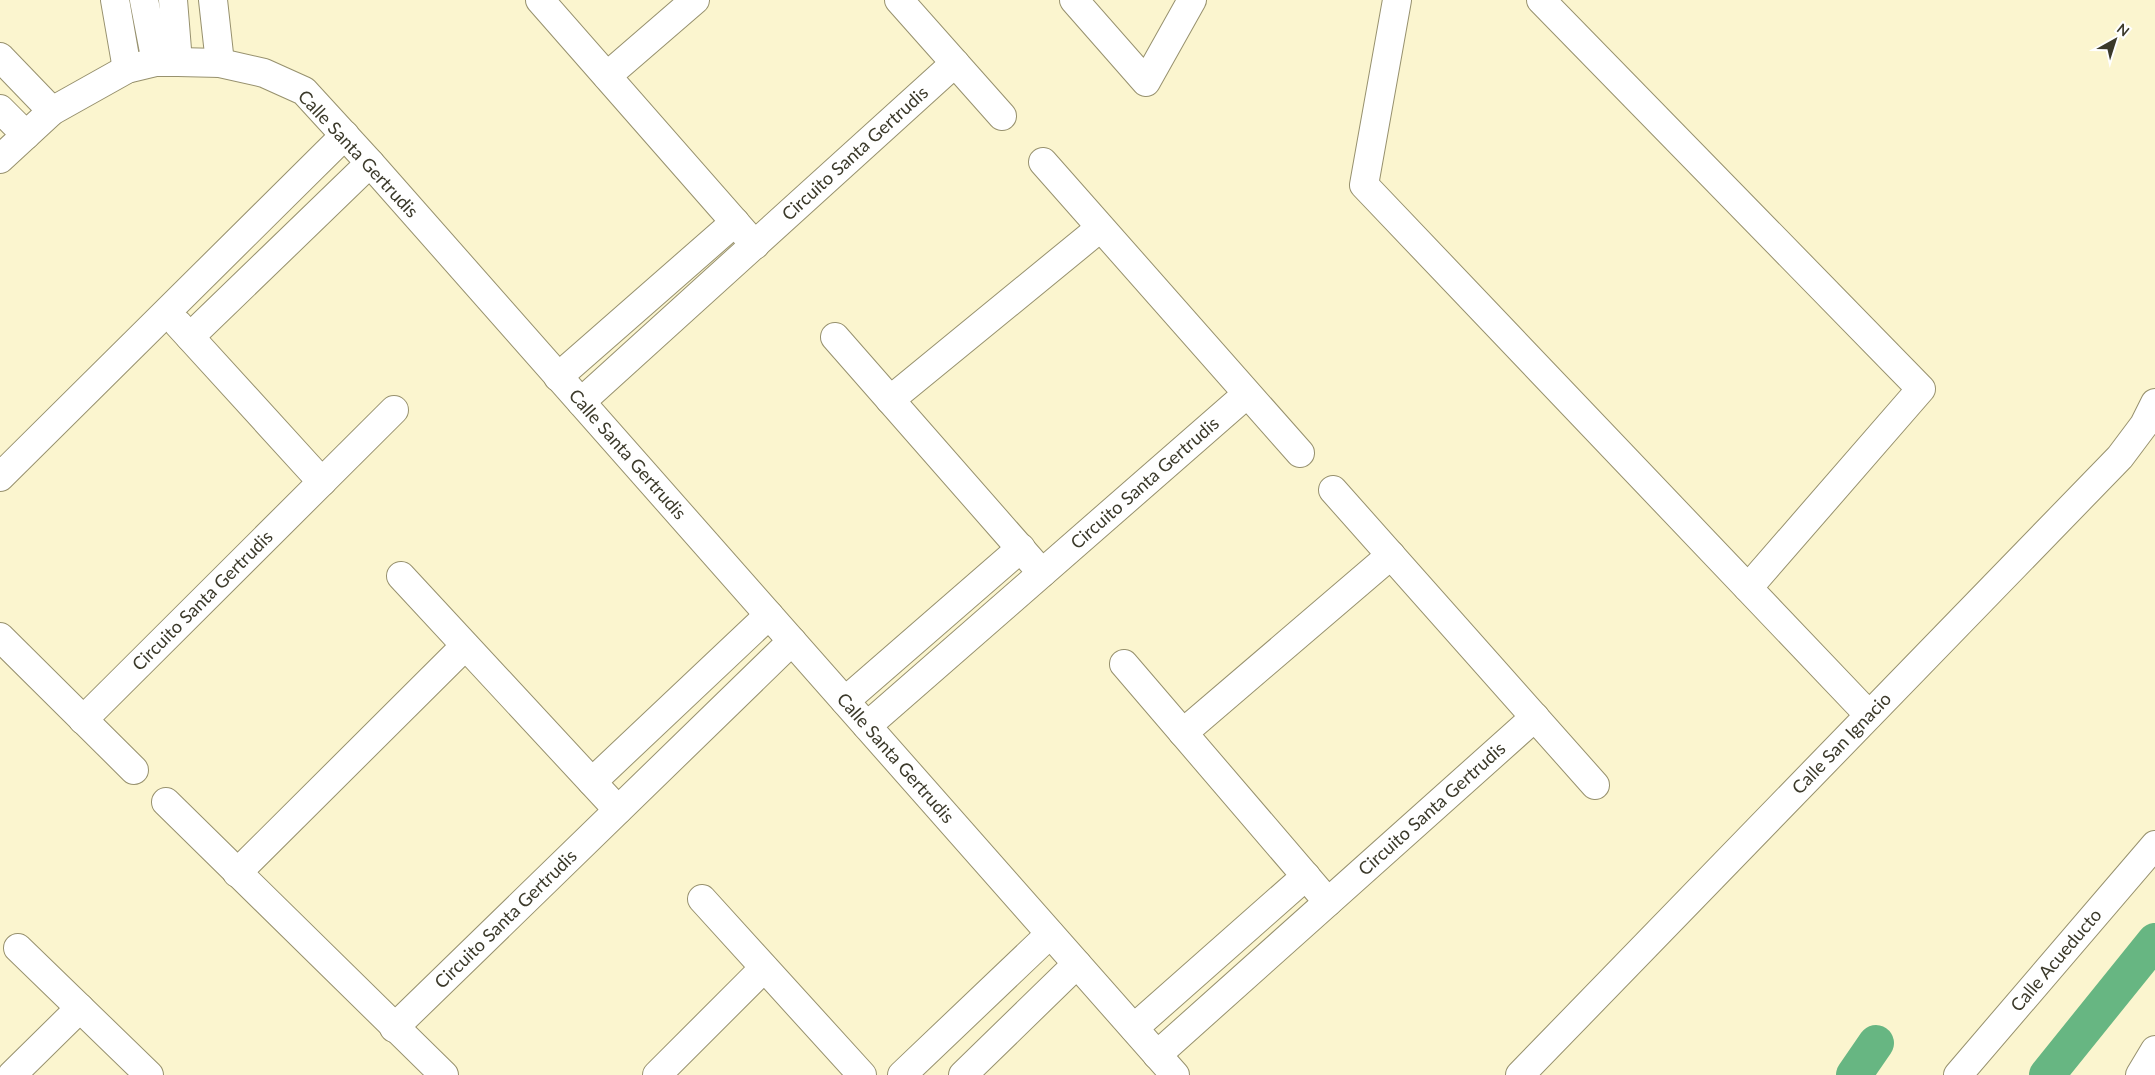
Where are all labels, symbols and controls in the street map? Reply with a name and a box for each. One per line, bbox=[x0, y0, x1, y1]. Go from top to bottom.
north arrow bbox=[2090, 15, 2140, 65]
text: N bbox=[2114, 20, 2133, 40]
street label: Circuito Santa Gertrudis bbox=[777, 81, 932, 225]
street label: Calle Santa Gertrudis bbox=[294, 85, 424, 222]
street label: Calle Santa Gertrudis bbox=[565, 384, 692, 524]
street label: Circuito Santa Gertrudis bbox=[1066, 412, 1223, 553]
street label: Circuito Santa Gertrudis bbox=[127, 525, 277, 675]
street label: Calle San Ignacio bbox=[1787, 687, 1895, 798]
street label: Calle Santa Gertrudis bbox=[833, 688, 960, 827]
street label: Circuito Santa Gertrudis bbox=[1353, 737, 1510, 880]
street label: Circuito Santa Gertrudis bbox=[429, 844, 581, 993]
street label: Calle Acueducto bbox=[2005, 904, 2106, 1016]

